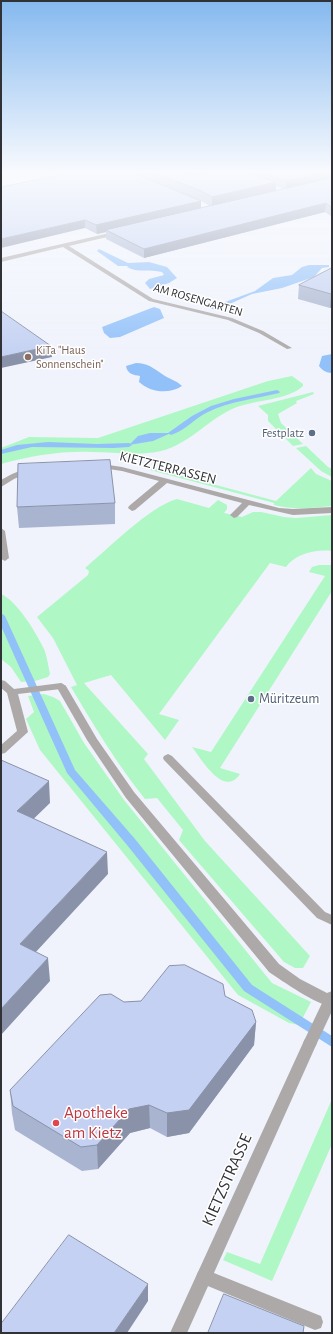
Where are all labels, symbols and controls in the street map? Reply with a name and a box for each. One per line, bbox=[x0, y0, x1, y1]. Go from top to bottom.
street label: AM ROSENGARTEN bbox=[152, 280, 244, 320]
place label: KiTa "Haus Sonnenschein" bbox=[36, 343, 104, 371]
marker: KiTa "Haus Sonnenschein" bbox=[23, 352, 33, 362]
place label: Festplatz bbox=[262, 426, 304, 440]
marker: Festplatz bbox=[307, 428, 317, 438]
street label: KIETZTERRASSEN bbox=[118, 448, 218, 488]
place label: Müritzeum bbox=[259, 691, 319, 707]
marker: Müritzeum bbox=[246, 694, 256, 704]
place label: Apotheke am Kietz bbox=[64, 1103, 128, 1143]
marker: Apotheke am Kietz bbox=[51, 1118, 61, 1128]
street label: KIETZSTRASSE bbox=[198, 1131, 256, 1229]

